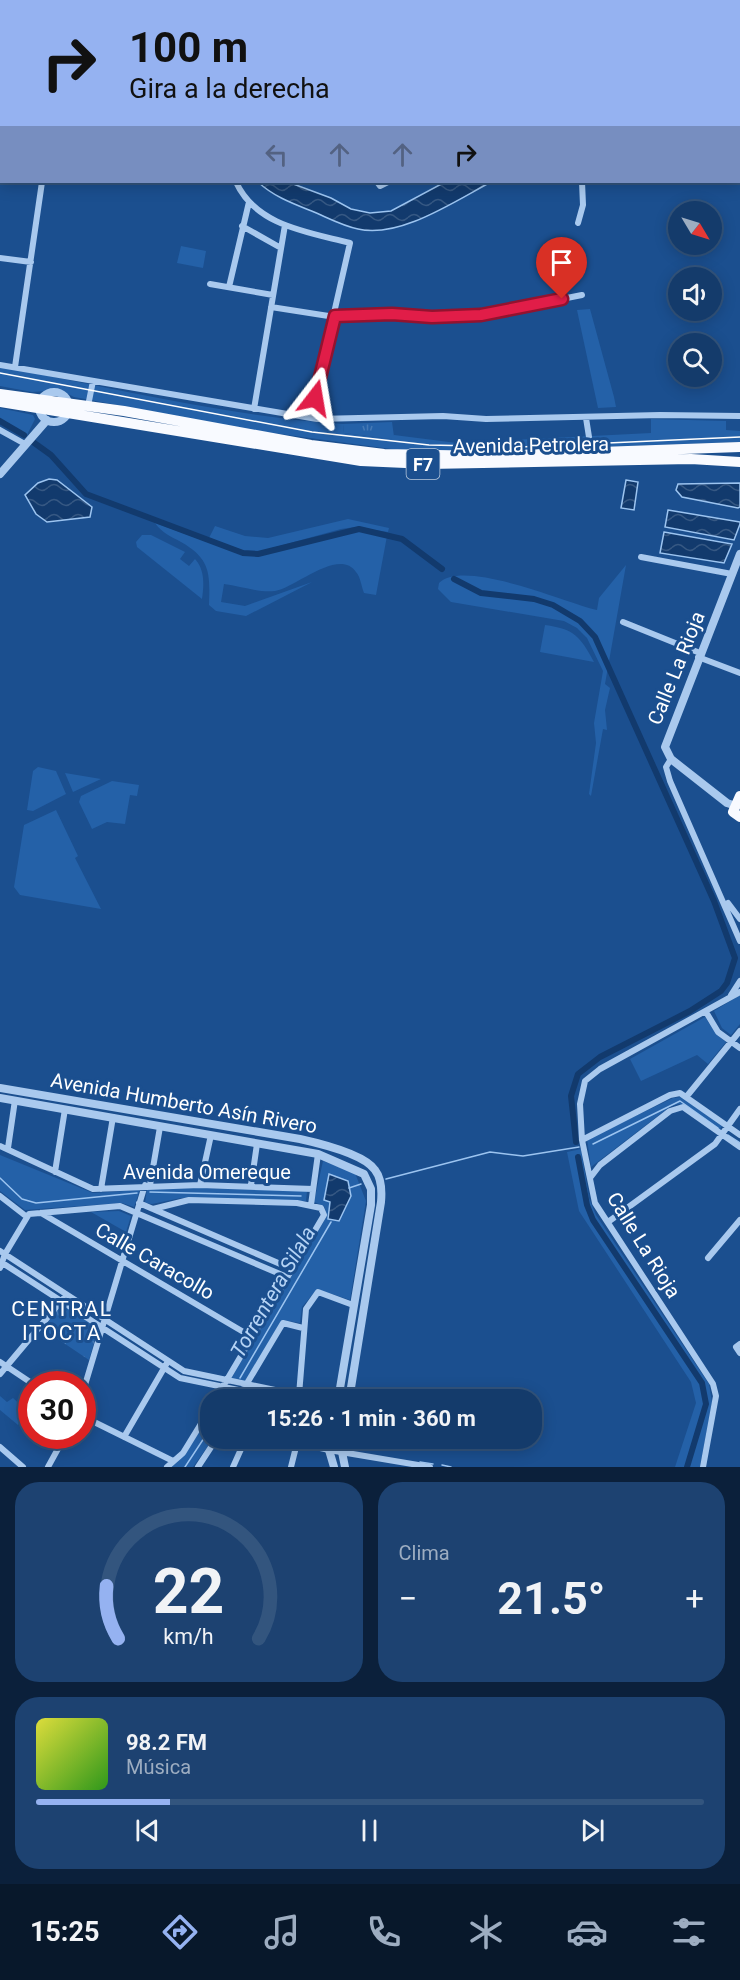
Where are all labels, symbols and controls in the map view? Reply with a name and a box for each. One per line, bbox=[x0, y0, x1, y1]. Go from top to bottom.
text: 100 m bbox=[129, 23, 248, 72]
icon: right bbox=[30, 24, 108, 102]
text: Gira a la derecha bbox=[129, 73, 330, 105]
icon: left bbox=[260, 138, 293, 171]
icon: ahead bbox=[323, 138, 356, 171]
icon: ahead bbox=[386, 138, 419, 171]
icon: right bbox=[449, 138, 482, 171]
north arrow bbox=[668, 201, 722, 255]
map controls bbox=[668, 201, 722, 387]
pin bbox=[536, 237, 587, 299]
icon: arrive bbox=[545, 246, 578, 279]
button: sound bbox=[668, 267, 722, 321]
button: search bbox=[668, 333, 722, 387]
position arrow bbox=[283, 366, 347, 430]
street label: Avenida Petrolera bbox=[453, 432, 609, 458]
road number: F7 bbox=[406, 449, 440, 479]
street label: Calle La Rioja bbox=[642, 608, 710, 728]
street label: Avenida Humberto Asín Rivero bbox=[49, 1068, 319, 1138]
street label: Avenida Omereque bbox=[123, 1160, 291, 1184]
street label: Calle La Rioja bbox=[602, 1188, 686, 1302]
street label: Calle Caracollo bbox=[91, 1217, 219, 1305]
water label: Torrentera Silala bbox=[226, 1222, 320, 1362]
district label: CENTRAL ITOCTA bbox=[11, 1297, 113, 1345]
speed limit sign: 30 bbox=[18, 1371, 96, 1449]
text: 15:26 · 1 min · 360 m bbox=[266, 1406, 476, 1431]
text: Clima bbox=[399, 1541, 450, 1565]
text: 22 bbox=[153, 1555, 225, 1628]
text: 21.5° bbox=[497, 1572, 605, 1625]
text: − bbox=[399, 1579, 417, 1618]
text: + bbox=[685, 1579, 704, 1618]
text: km/h bbox=[164, 1624, 214, 1649]
text: 98.2 FM bbox=[126, 1730, 207, 1755]
text: Música bbox=[126, 1755, 191, 1779]
icon: previous bbox=[131, 1814, 164, 1847]
icon: pause bbox=[353, 1814, 386, 1847]
icon: next bbox=[576, 1814, 609, 1847]
icon: directions bbox=[159, 1911, 201, 1953]
icon: music bbox=[261, 1911, 303, 1953]
icon: phone bbox=[363, 1911, 405, 1953]
icon: climate bbox=[465, 1911, 507, 1953]
icon: car bbox=[566, 1911, 608, 1953]
icon: filters bbox=[668, 1911, 710, 1953]
text: 15:25 bbox=[30, 1916, 99, 1948]

